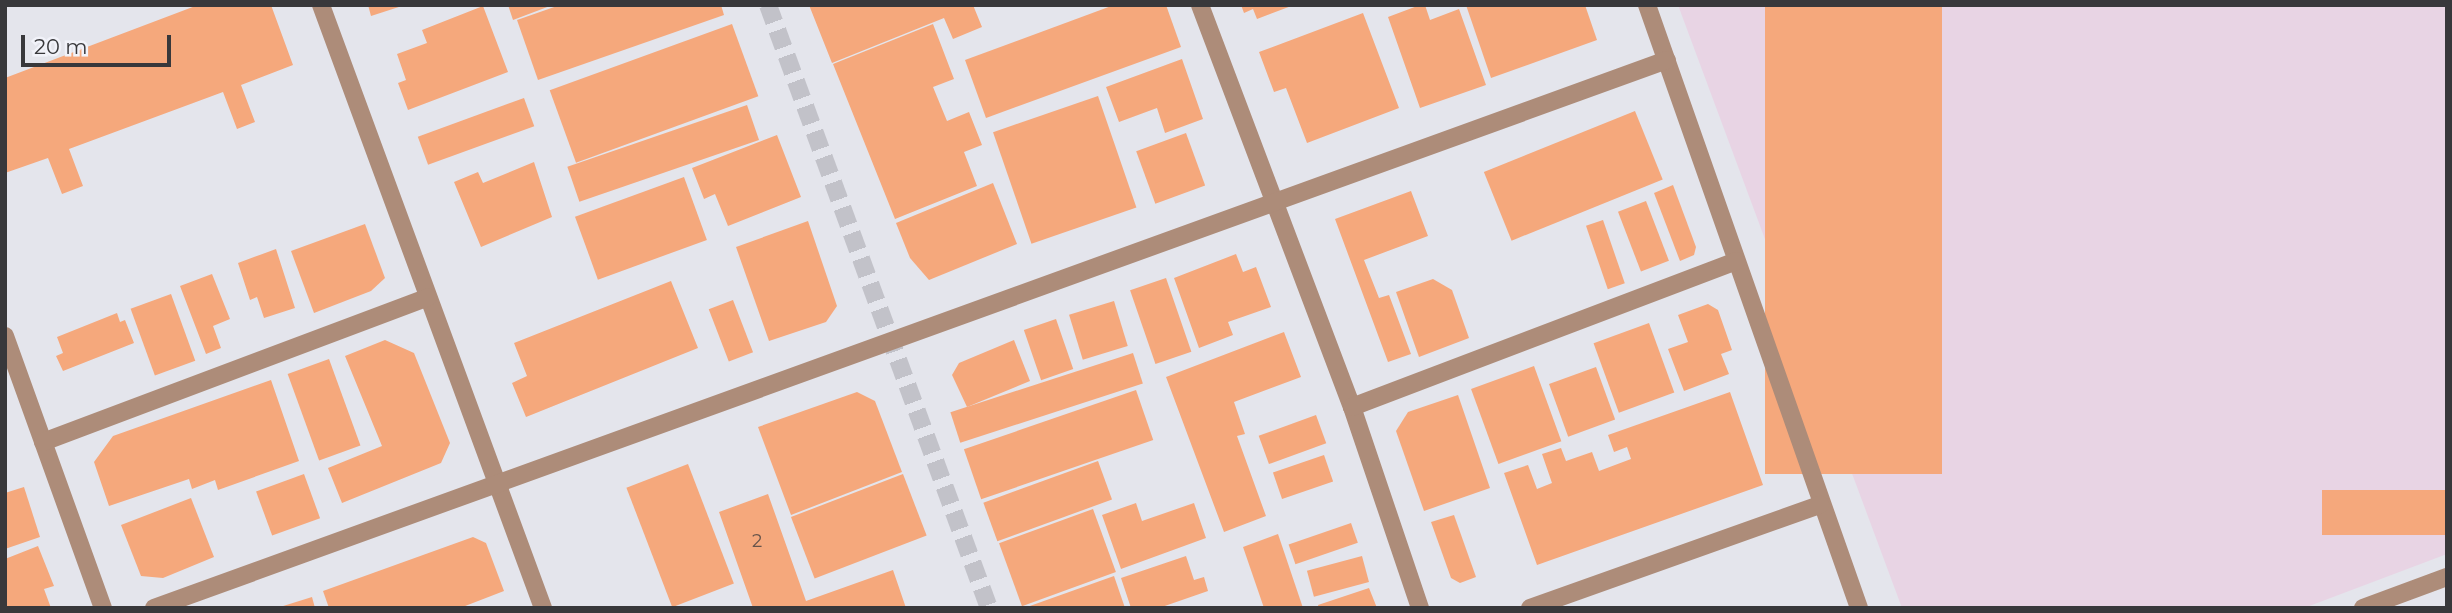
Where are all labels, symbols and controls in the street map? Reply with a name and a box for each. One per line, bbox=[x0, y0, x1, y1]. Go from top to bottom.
scale bar bbox=[24, 21, 175, 65]
text: 20 m bbox=[34, 34, 88, 59]
house number: 2 bbox=[752, 530, 762, 552]

